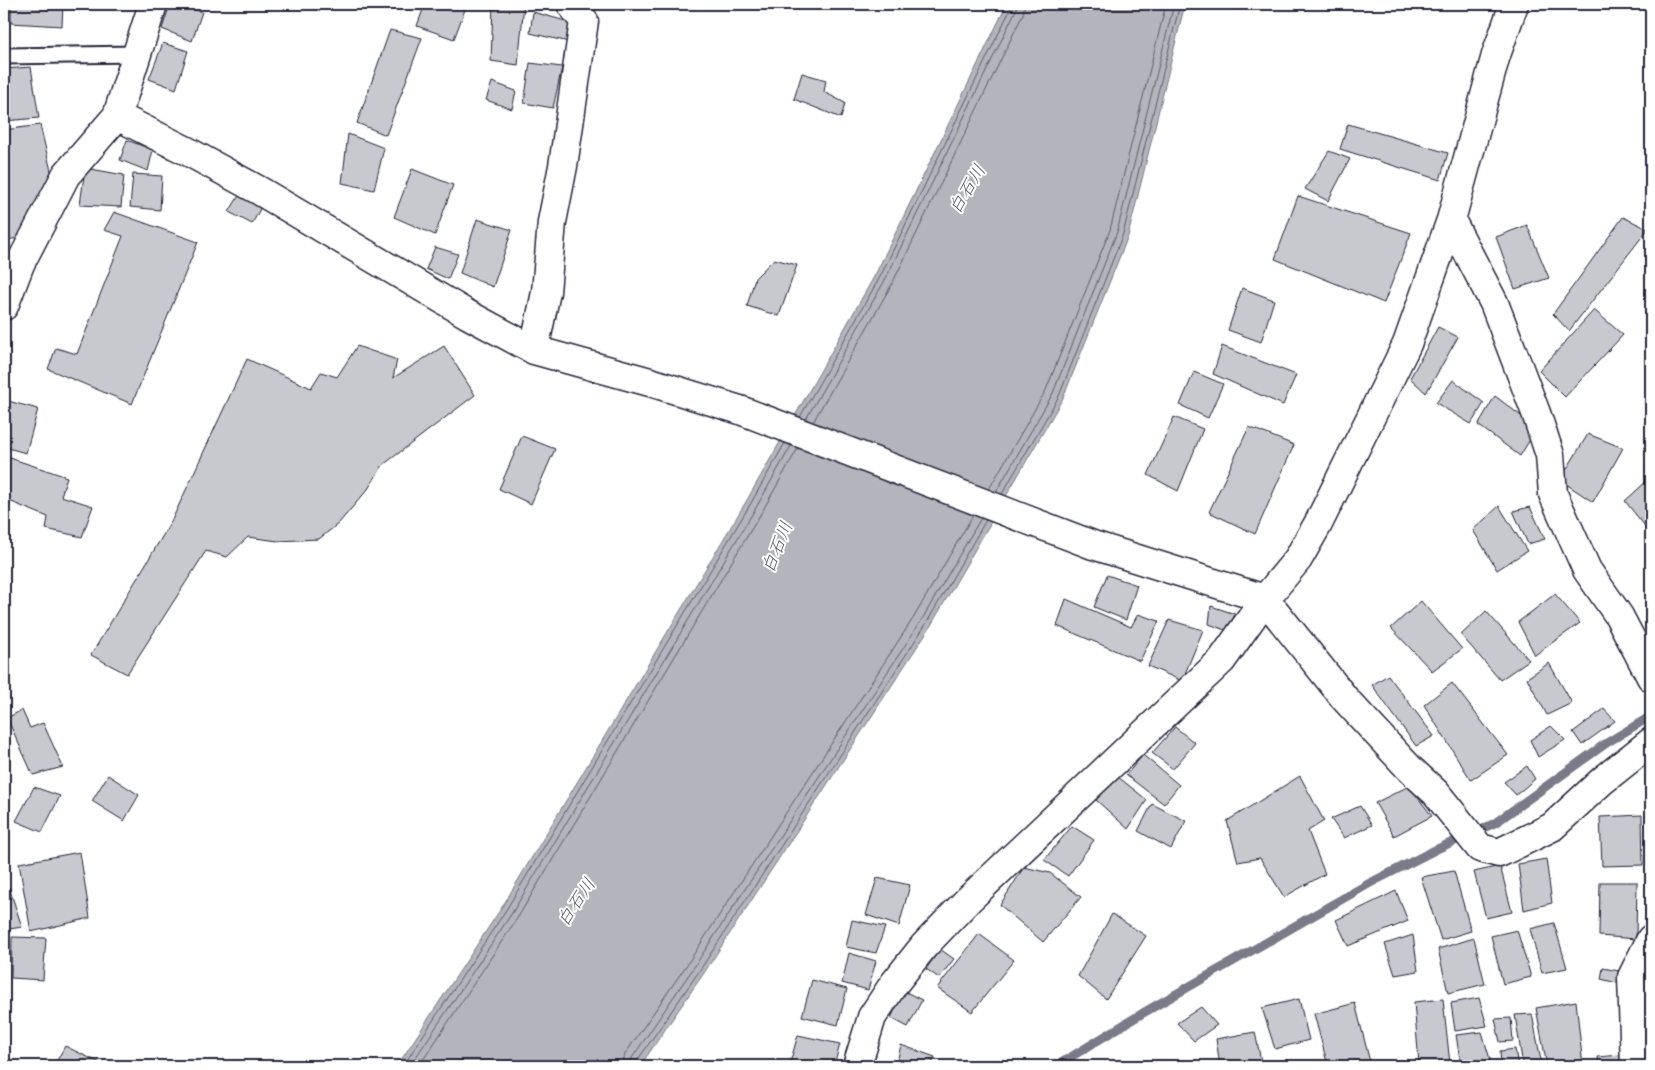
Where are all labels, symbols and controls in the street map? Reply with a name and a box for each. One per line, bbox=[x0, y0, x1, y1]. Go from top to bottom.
water label: 白石川 bbox=[944, 160, 992, 219]
water label: 白石川 bbox=[757, 518, 799, 577]
water label: 白石川 bbox=[552, 873, 602, 932]

